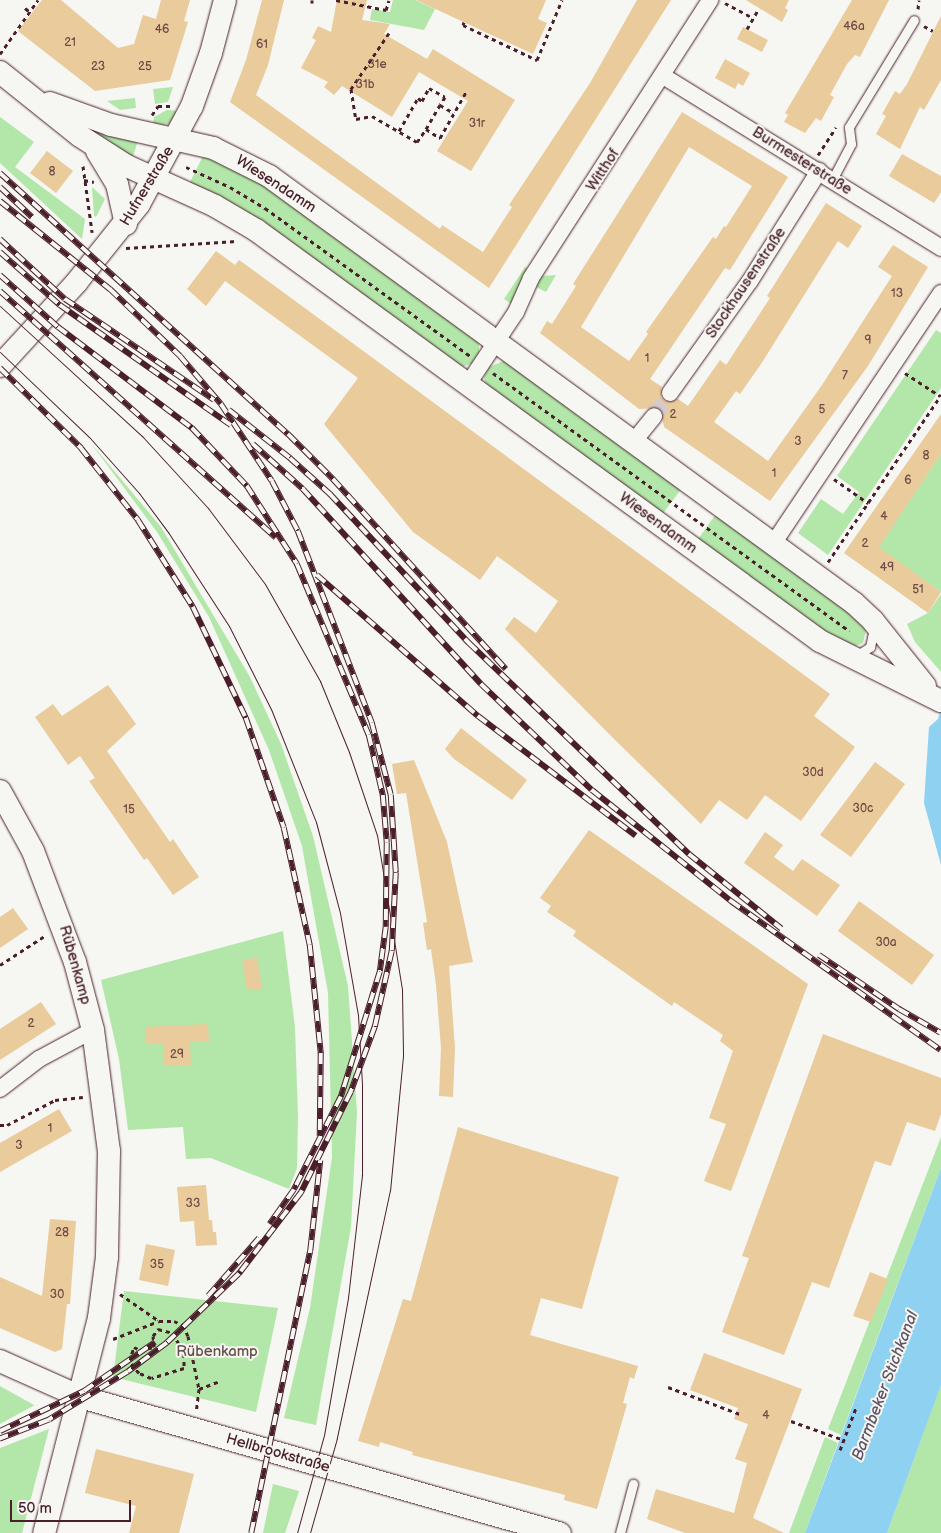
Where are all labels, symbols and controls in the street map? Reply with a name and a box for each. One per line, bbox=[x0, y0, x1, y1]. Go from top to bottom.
house number: 46a bbox=[843, 20, 865, 34]
house number: 46 bbox=[155, 23, 169, 37]
house number: 21 bbox=[64, 36, 76, 50]
house number: 61 bbox=[256, 38, 268, 52]
house number: 31e bbox=[367, 58, 387, 72]
house number: 23 bbox=[91, 60, 105, 74]
house number: 25 bbox=[138, 60, 152, 74]
house number: 31b bbox=[356, 78, 374, 92]
house number: 31r bbox=[469, 117, 485, 131]
street label: Burmesterstraße bbox=[749, 123, 855, 199]
street label: Hufnerstraße bbox=[116, 143, 178, 229]
street label: Witthof bbox=[583, 145, 623, 195]
street label: Wiesendamm bbox=[233, 151, 319, 217]
house number: 8 bbox=[49, 165, 55, 179]
street label: Stockhausenstraße bbox=[702, 224, 790, 342]
house number: 13 bbox=[891, 287, 903, 301]
house number: 9 bbox=[865, 334, 871, 348]
house number: 1 bbox=[645, 352, 649, 366]
house number: 7 bbox=[842, 369, 848, 383]
house number: 5 bbox=[819, 403, 825, 417]
house number: 2 bbox=[669, 408, 677, 422]
house number: 3 bbox=[794, 435, 802, 449]
house number: 8 bbox=[923, 449, 929, 463]
house number: 1 bbox=[772, 467, 776, 481]
house number: 6 bbox=[904, 474, 912, 488]
street label: Wiesendamm bbox=[615, 489, 701, 557]
house number: 4 bbox=[880, 510, 888, 524]
house number: 2 bbox=[861, 537, 869, 551]
house number: 49 bbox=[880, 561, 894, 575]
house number: 51 bbox=[912, 583, 924, 597]
house number: 30d bbox=[802, 766, 824, 780]
house number: 30c bbox=[853, 802, 873, 816]
house number: 15 bbox=[123, 803, 135, 817]
street label: Rübenkamp bbox=[55, 923, 95, 1007]
house number: 30a bbox=[875, 936, 897, 950]
house number: 2 bbox=[27, 1017, 35, 1031]
house number: 29 bbox=[170, 1048, 184, 1062]
house number: 1 bbox=[48, 1122, 52, 1136]
house number: 3 bbox=[15, 1139, 23, 1153]
house number: 33 bbox=[186, 1197, 200, 1211]
house number: 28 bbox=[55, 1226, 69, 1240]
house number: 35 bbox=[150, 1258, 164, 1272]
house number: 30 bbox=[50, 1288, 64, 1302]
water label: Barmbeker Stichkanal bbox=[849, 1308, 923, 1464]
park label: Rübenkamp bbox=[176, 1343, 258, 1361]
house number: 4 bbox=[762, 1409, 770, 1423]
street label: Hellbrookstraße bbox=[224, 1430, 332, 1476]
scale bar bbox=[12, 1490, 134, 1522]
text: 50 m bbox=[18, 1499, 52, 1518]

